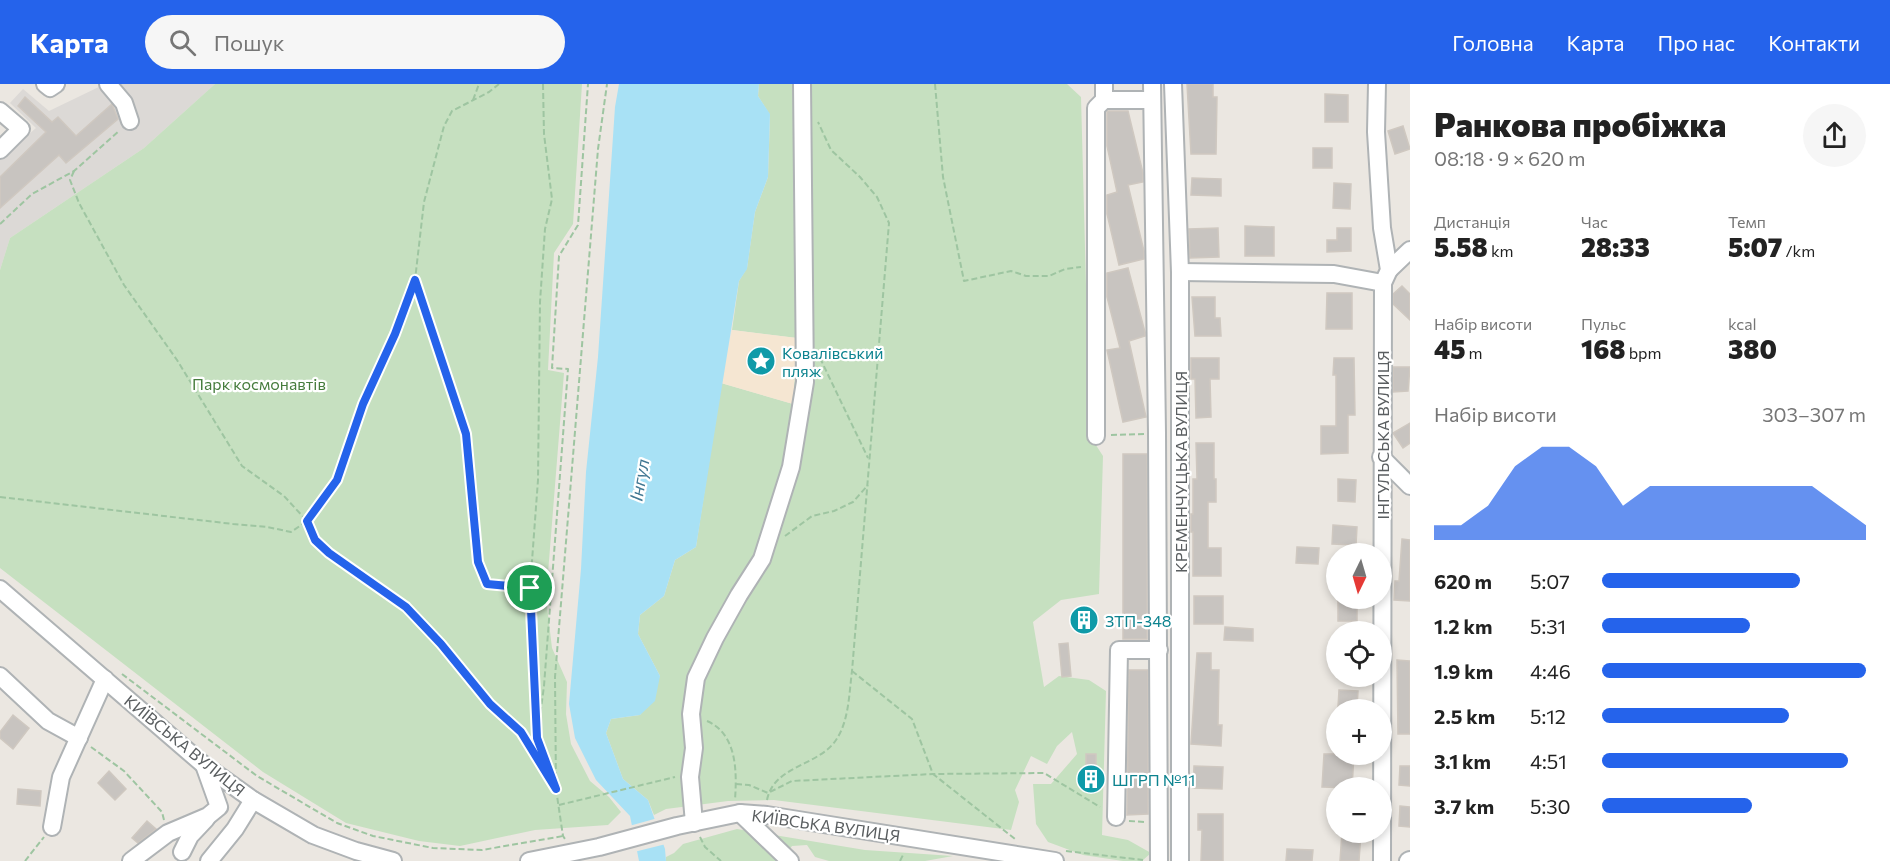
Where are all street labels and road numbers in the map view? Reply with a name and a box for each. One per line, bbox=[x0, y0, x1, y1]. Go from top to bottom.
street label: ІНГУЛЬСЬКА ВУЛИЦЯ bbox=[1373, 350, 1392, 520]
street label: КРЕМЕНЧУЦЬКА ВУЛИЦЯ bbox=[1171, 371, 1190, 573]
street label: КИЇВСЬКА ВУЛИЦЯ bbox=[121, 690, 249, 800]
street label: КИЇВСЬКА ВУЛИЦЯ bbox=[750, 805, 902, 845]

